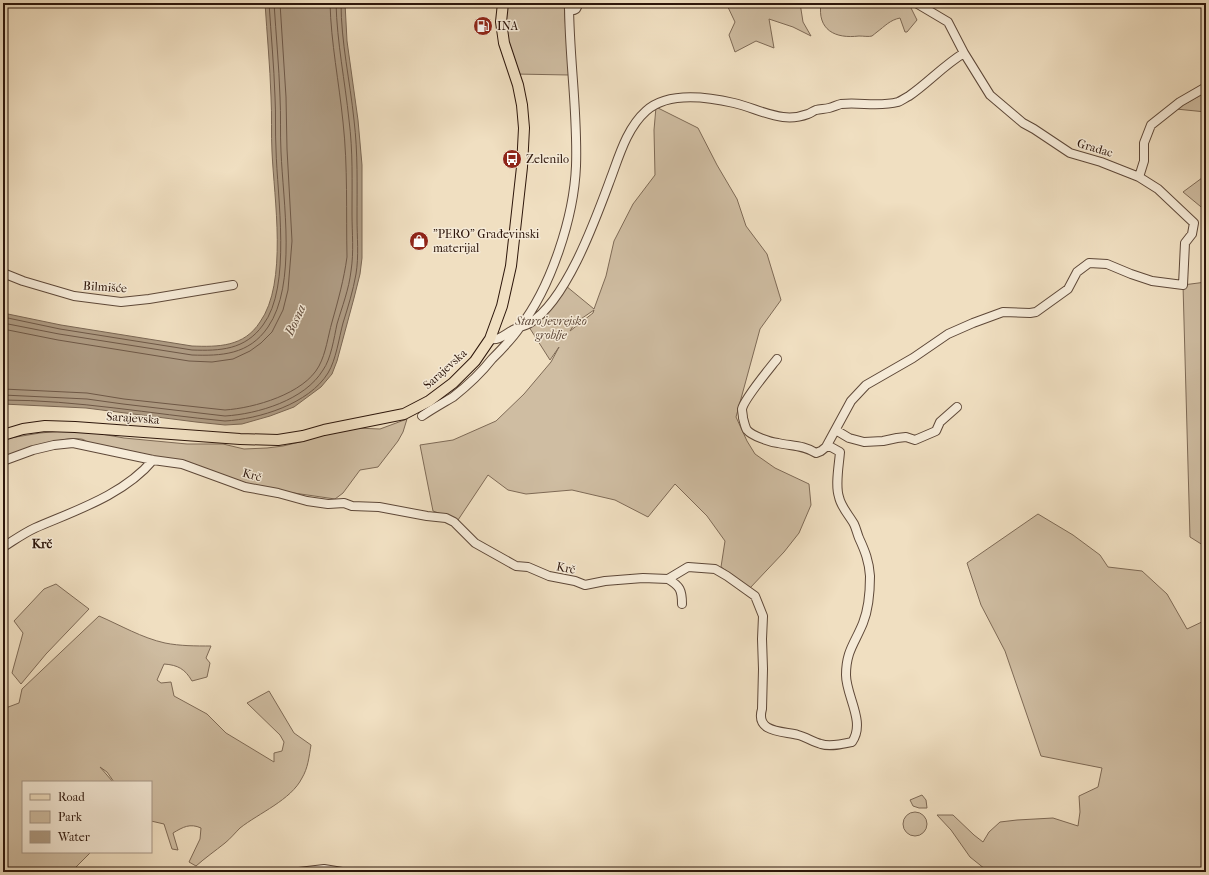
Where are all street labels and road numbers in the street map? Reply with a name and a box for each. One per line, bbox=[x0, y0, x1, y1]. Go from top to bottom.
street label: Gradac bbox=[1075, 136, 1115, 160]
street label: Bilmišće bbox=[83, 278, 127, 296]
street label: Sarajevska bbox=[420, 346, 470, 392]
street label: Sarajevska bbox=[106, 409, 161, 427]
street label: Krč bbox=[241, 466, 263, 484]
street label: Krč bbox=[555, 559, 577, 577]

